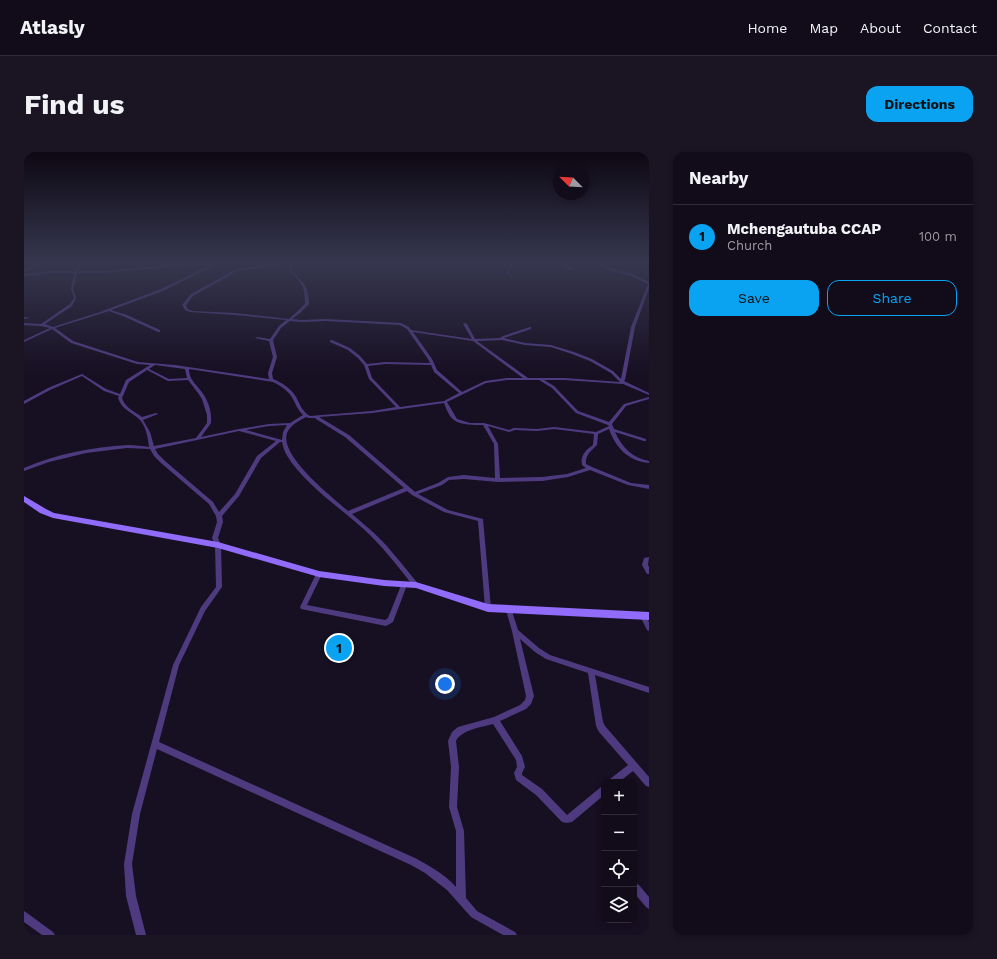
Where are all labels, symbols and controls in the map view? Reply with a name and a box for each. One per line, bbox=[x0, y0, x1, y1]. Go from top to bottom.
text: Atlasly bbox=[20, 16, 85, 39]
text: Home bbox=[747, 20, 787, 36]
text: Map bbox=[809, 20, 838, 36]
text: About bbox=[860, 20, 901, 36]
text: Contact bbox=[923, 20, 977, 36]
button: Directions bbox=[866, 86, 973, 122]
text: Find us bbox=[24, 88, 124, 121]
north arrow bbox=[553, 164, 589, 200]
text: Nearby bbox=[689, 168, 748, 188]
text: Mchengautuba CCAP bbox=[727, 220, 881, 238]
text: 1 bbox=[699, 229, 705, 244]
text: 100 m bbox=[919, 229, 957, 244]
text: Church bbox=[727, 238, 772, 253]
button: Save bbox=[689, 280, 819, 316]
button: Share bbox=[827, 280, 957, 316]
pin: 1 bbox=[326, 633, 352, 663]
your location bbox=[435, 674, 455, 694]
map controls bbox=[601, 779, 637, 923]
button: + bbox=[601, 779, 637, 815]
button: − bbox=[601, 815, 637, 851]
button: locate bbox=[601, 851, 637, 887]
button: layers bbox=[601, 887, 637, 923]

